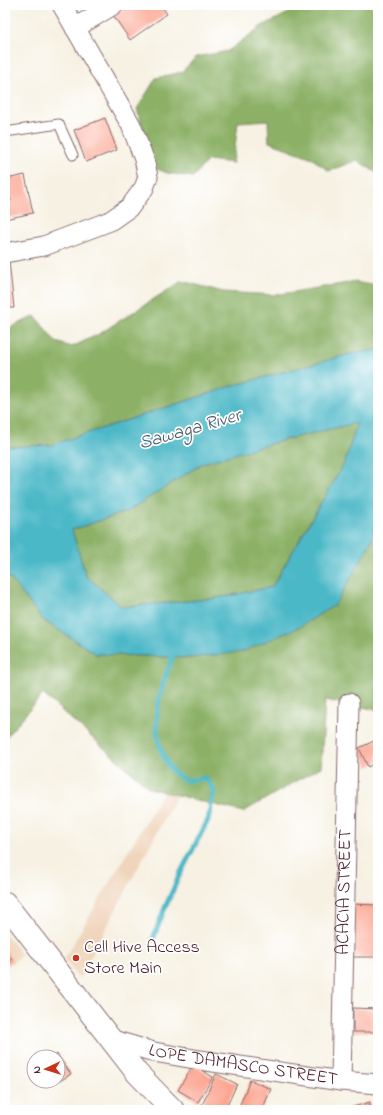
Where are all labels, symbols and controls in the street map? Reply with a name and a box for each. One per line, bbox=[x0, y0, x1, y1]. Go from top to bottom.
water label: Sawaga River bbox=[136, 402, 246, 458]
street label: ACACIA STREET bbox=[331, 829, 359, 955]
place label: Cell Hive Access Store Main bbox=[84, 935, 200, 982]
marker: Cell Hive Access Store Main bbox=[71, 953, 81, 963]
street label: LOPE DAMASCO STREET bbox=[145, 1038, 339, 1093]
north arrow bbox=[26, 1049, 66, 1089]
text: N bbox=[29, 1065, 45, 1074]

